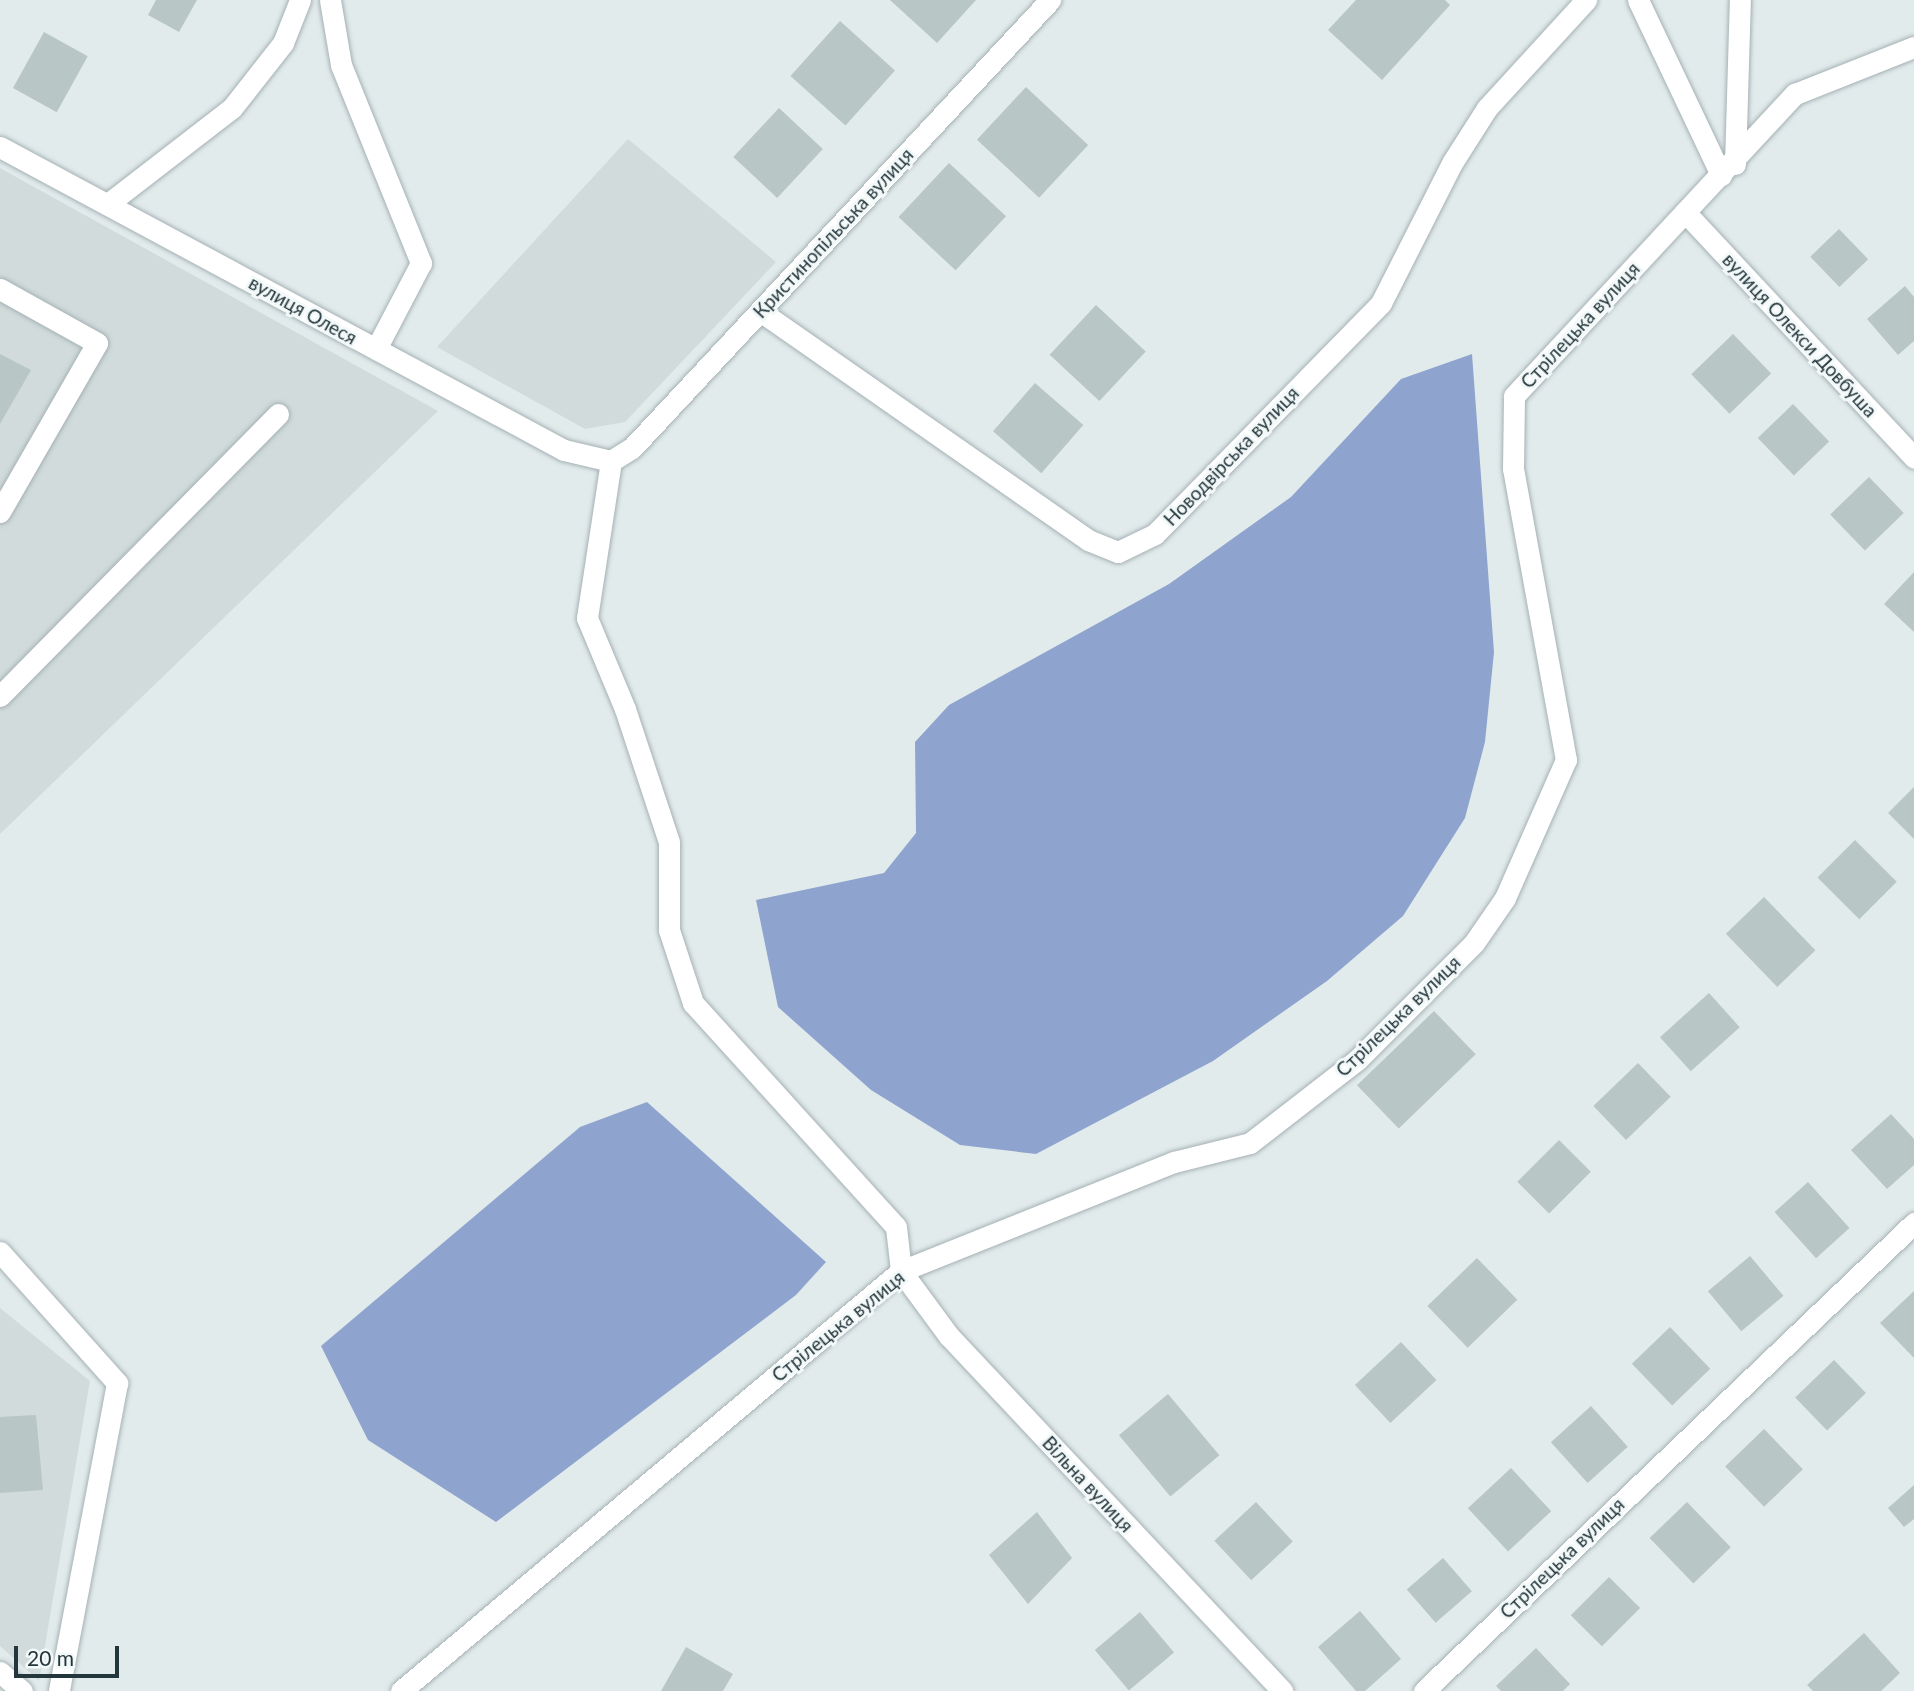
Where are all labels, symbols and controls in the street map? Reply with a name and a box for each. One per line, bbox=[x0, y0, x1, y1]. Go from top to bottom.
street label: Кристинопільська вулиця bbox=[748, 143, 918, 323]
street label: вулиця Олекси Довбуша bbox=[1718, 248, 1882, 422]
street label: Стрілецька вулиця bbox=[1516, 257, 1644, 393]
street label: вулиця Олеся bbox=[245, 271, 361, 349]
street label: Новодвірська вулиця bbox=[1159, 382, 1303, 530]
street label: Стрілецька вулиця bbox=[1331, 951, 1465, 1081]
street label: Стрілецька вулиця bbox=[767, 1266, 909, 1386]
street label: Вільна вулиця bbox=[1038, 1431, 1138, 1537]
street label: Стрілецька вулиця bbox=[1495, 1493, 1629, 1623]
scale bar bbox=[18, 1632, 122, 1676]
text: 20 m bbox=[27, 1645, 74, 1670]

